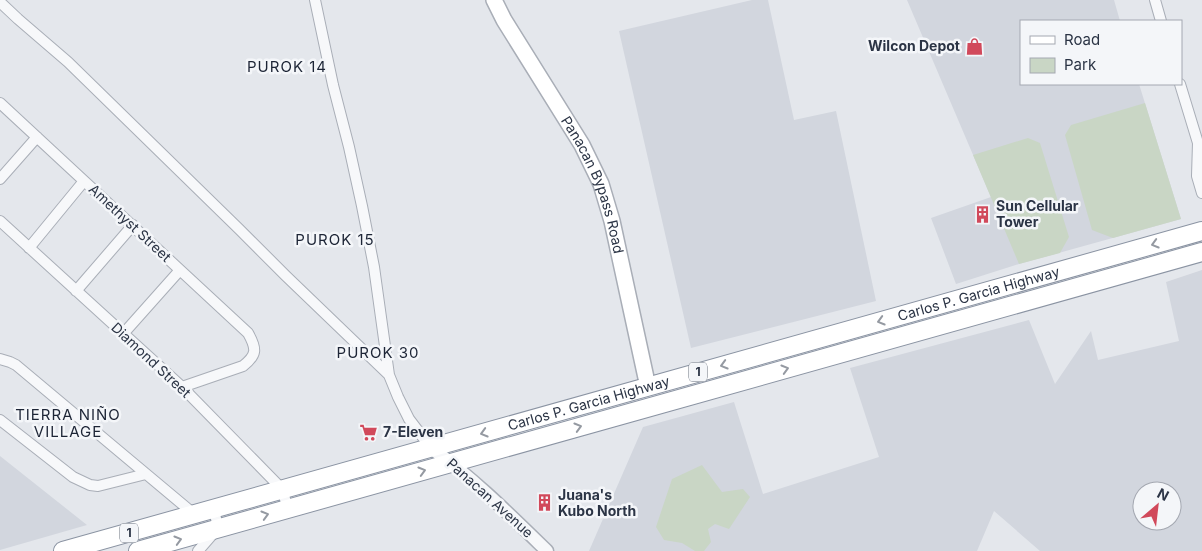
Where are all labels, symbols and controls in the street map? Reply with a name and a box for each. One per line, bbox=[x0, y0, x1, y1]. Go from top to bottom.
legend bbox=[1020, 20, 1182, 85]
text: Road bbox=[1064, 30, 1100, 49]
shop icon: Wilcon Depot bbox=[964, 36, 984, 56]
place label: Wilcon Depot bbox=[868, 37, 960, 54]
text: Park bbox=[1064, 55, 1097, 74]
district label: PUROK 14 bbox=[247, 57, 327, 76]
street label: Panacan Bypass Road bbox=[558, 113, 628, 255]
street label: Amethyst Street bbox=[86, 180, 175, 265]
place label: Sun Cellular Tower bbox=[996, 197, 1079, 230]
building icon: Sun Cellular Tower bbox=[972, 204, 992, 224]
district label: PUROK 15 bbox=[295, 230, 375, 249]
one-way arrow bbox=[1151, 238, 1159, 249]
street label: Carlos P. Garcia Highway bbox=[896, 262, 1061, 324]
one-way arrow bbox=[876, 315, 885, 326]
street label: Diamond Street bbox=[108, 319, 195, 401]
district label: PUROK 30 bbox=[337, 343, 419, 362]
one-way arrow bbox=[720, 359, 729, 370]
road number: 1 bbox=[689, 362, 707, 382]
one-way arrow bbox=[781, 364, 790, 375]
street label: Carlos P. Garcia Highway bbox=[506, 372, 672, 434]
district label: TIERRA NIÑO VILLAGE bbox=[15, 405, 121, 441]
supermarket icon: 7-Eleven bbox=[359, 422, 379, 442]
one-way arrow bbox=[574, 422, 583, 433]
place label: 7-Eleven bbox=[383, 423, 443, 440]
one-way arrow bbox=[480, 427, 488, 437]
street label: Panacan Avenue bbox=[444, 454, 537, 541]
one-way arrow bbox=[417, 466, 426, 477]
north arrow bbox=[1132, 481, 1182, 531]
text: N bbox=[1155, 484, 1172, 504]
place label: Juana's Kubo North bbox=[558, 486, 636, 519]
building icon: Juana's Kubo North bbox=[534, 493, 554, 513]
one-way arrow bbox=[261, 511, 269, 521]
road number: 1 bbox=[120, 524, 138, 542]
one-way arrow bbox=[174, 535, 182, 545]

